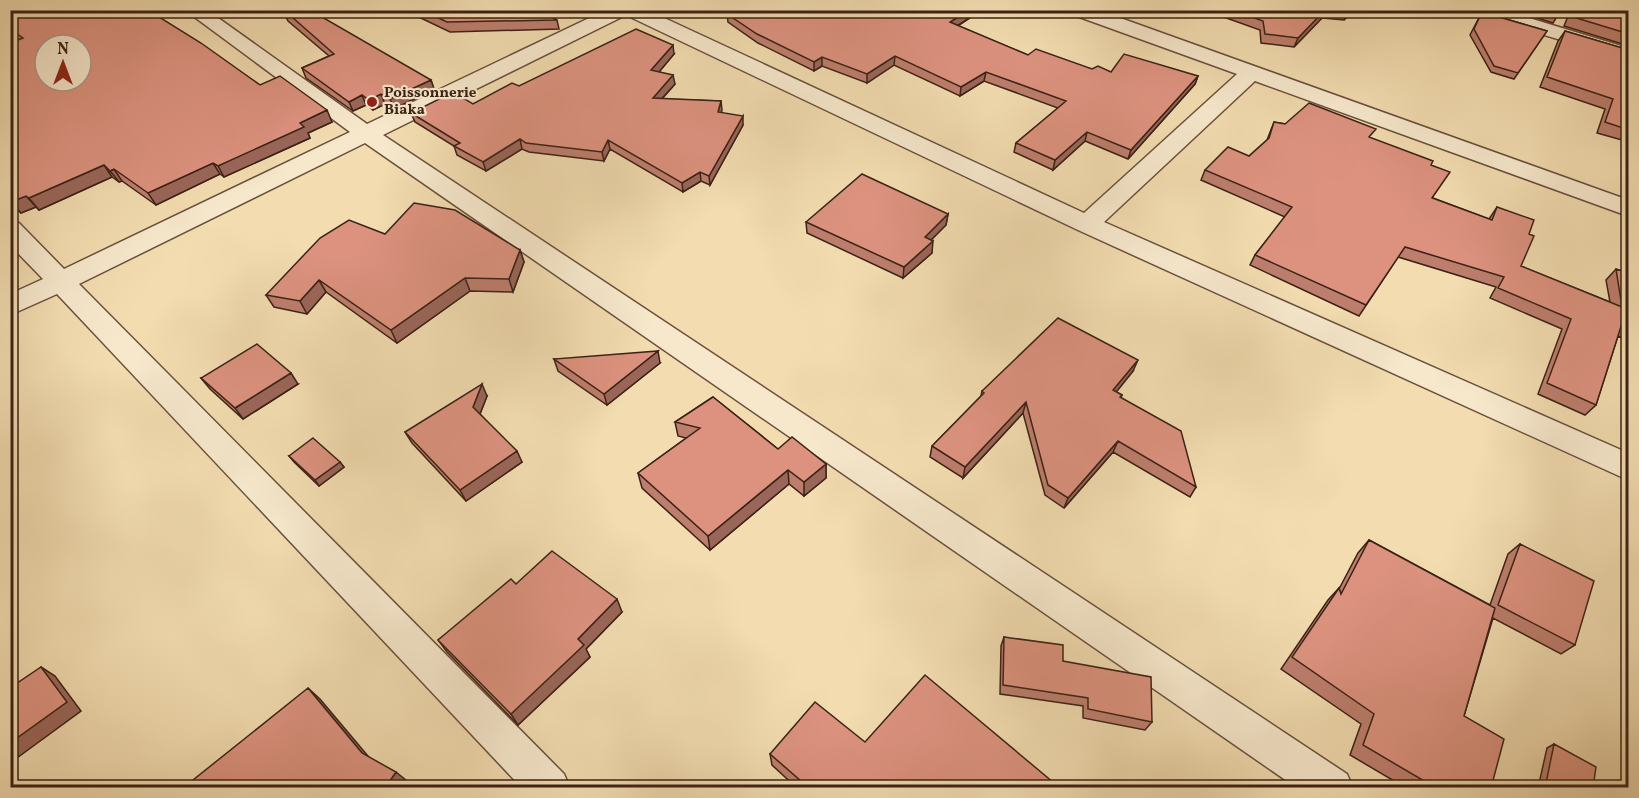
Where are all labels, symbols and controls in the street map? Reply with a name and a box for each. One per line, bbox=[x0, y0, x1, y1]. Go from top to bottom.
north arrow bbox=[33, 33, 93, 93]
text: N bbox=[57, 39, 69, 61]
place label: Poissonnerie Biaka bbox=[384, 83, 477, 121]
marker: Poissonnerie Biaka bbox=[365, 95, 379, 109]

